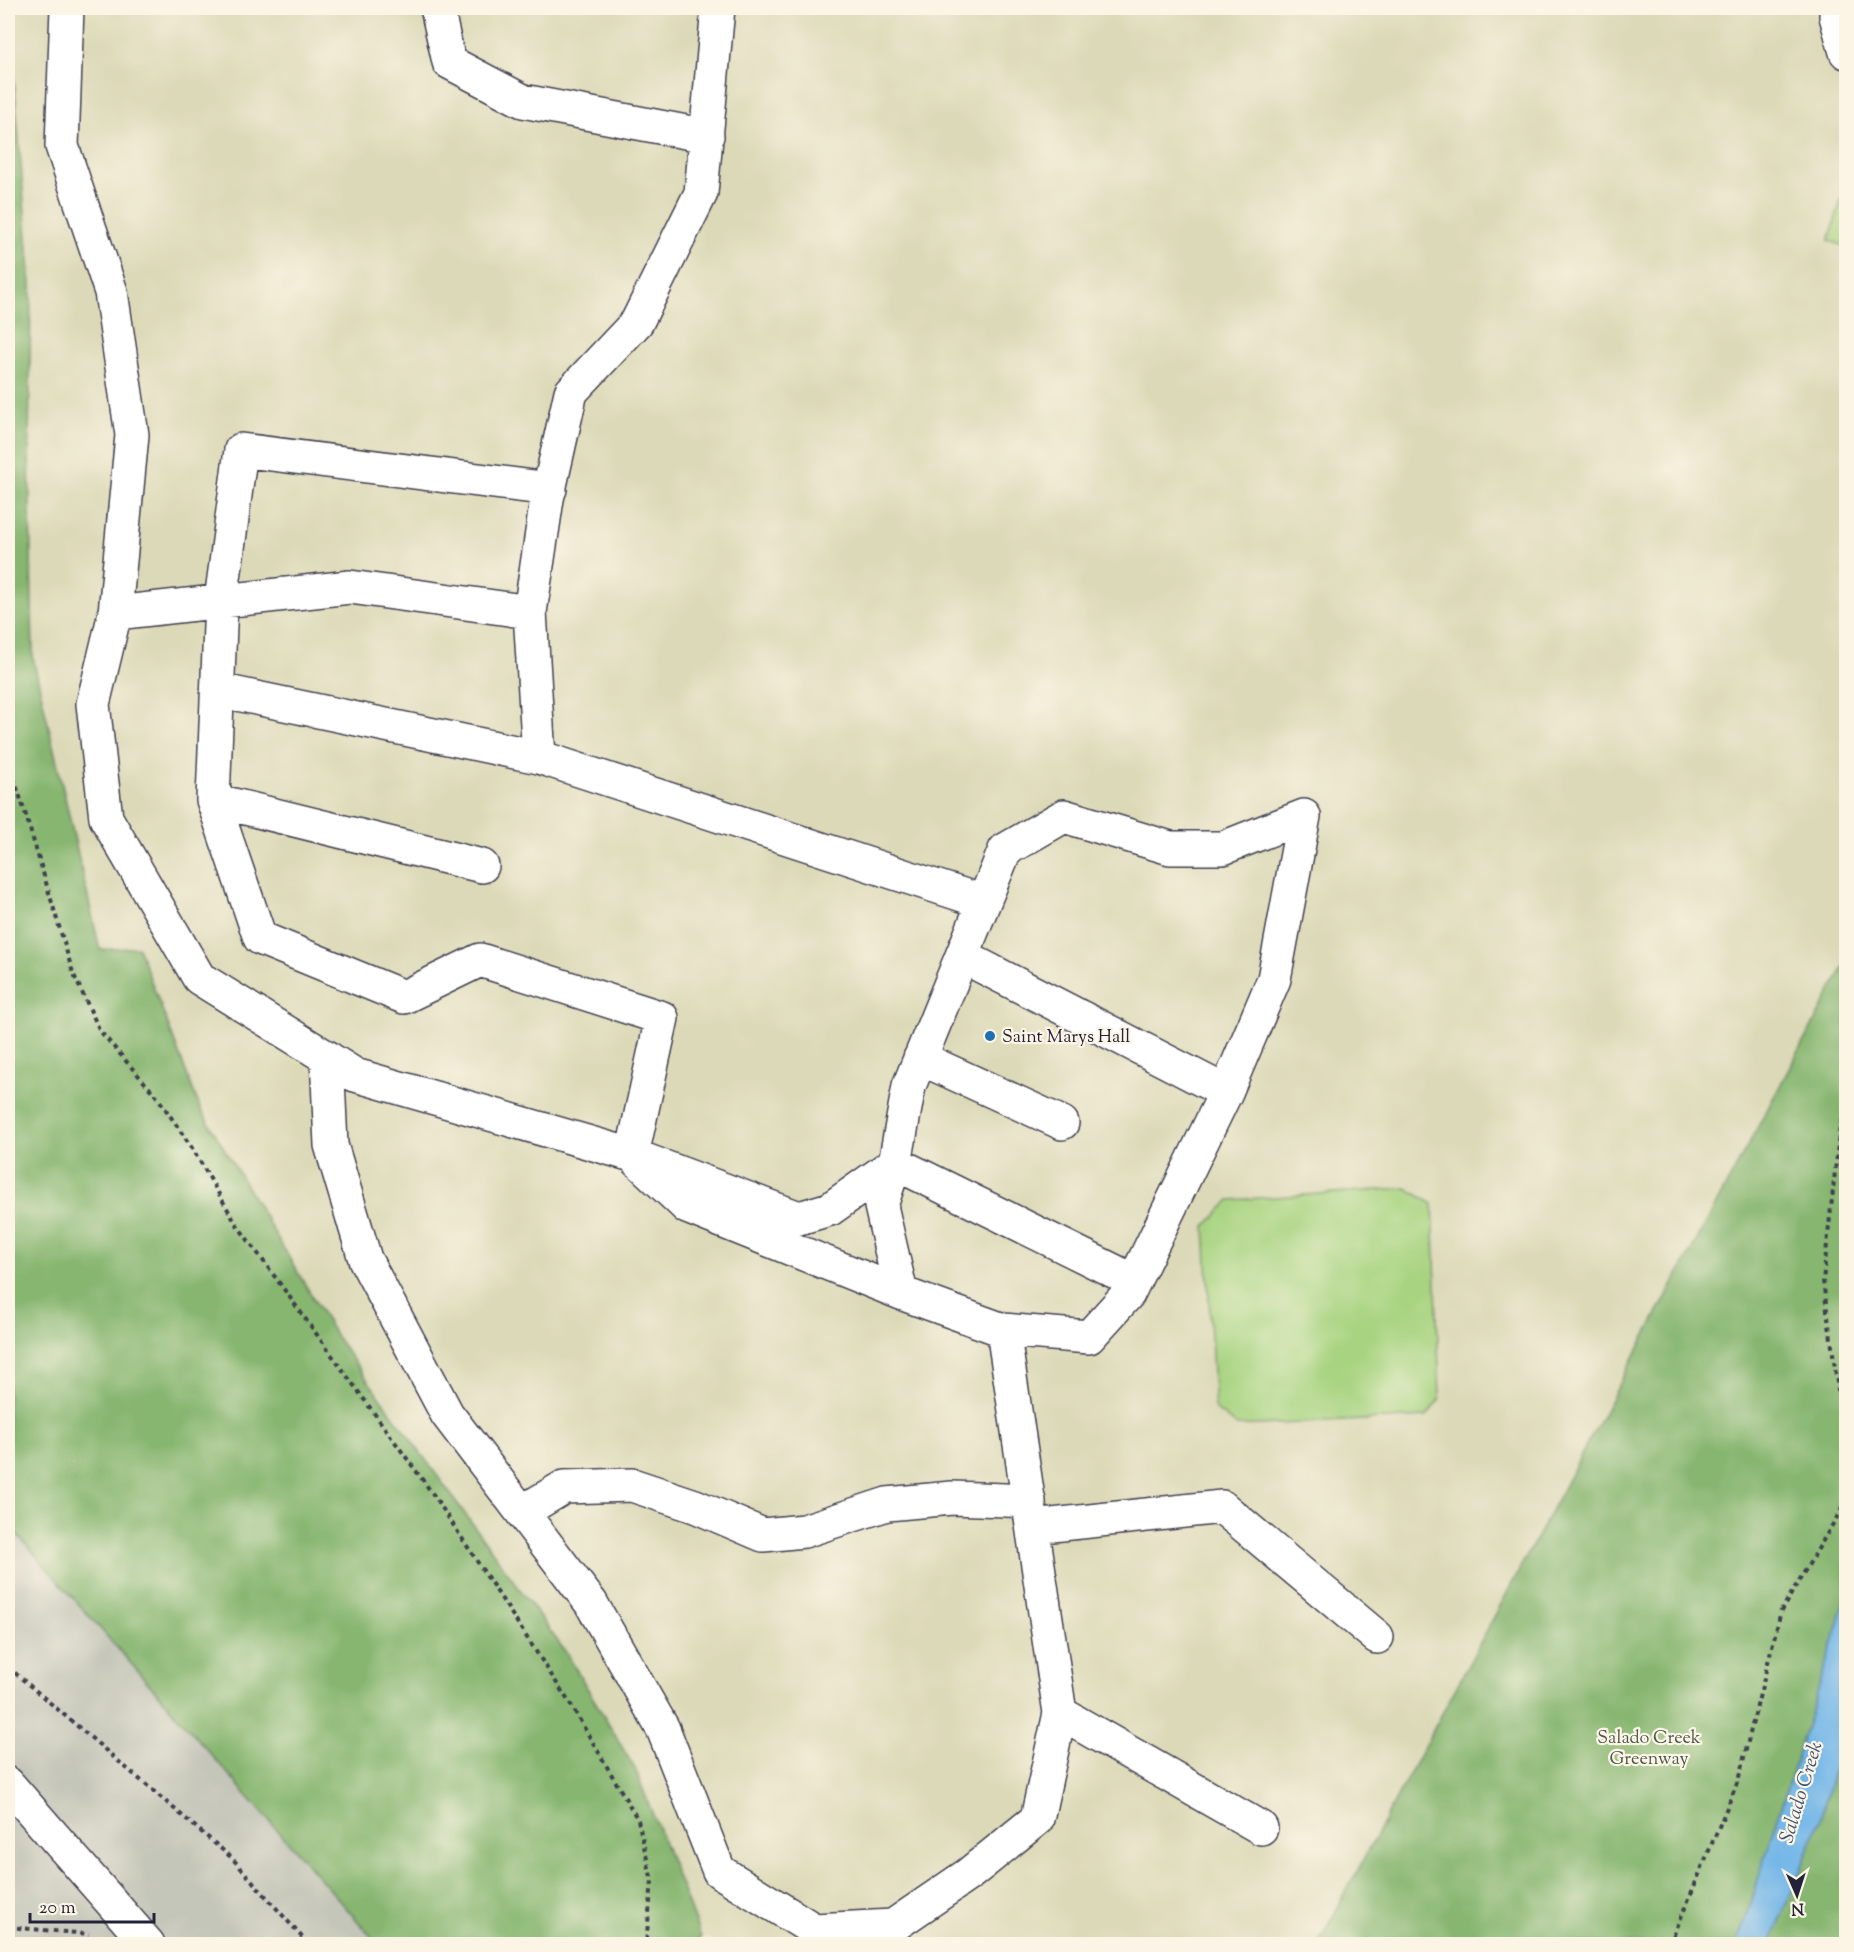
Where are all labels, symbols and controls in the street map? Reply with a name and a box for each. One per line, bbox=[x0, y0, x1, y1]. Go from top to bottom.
place label: Saint Marys Hall bbox=[1002, 1025, 1130, 1051]
marker: Saint Marys Hall bbox=[983, 1029, 997, 1043]
park label: Salado Creek Greenway bbox=[1597, 1726, 1701, 1773]
water label: Salado Creek bbox=[1773, 1739, 1832, 1847]
north arrow bbox=[1767, 1865, 1827, 1925]
scale bar bbox=[30, 1886, 154, 1924]
text: 20 m bbox=[39, 1896, 76, 1922]
text: N bbox=[1790, 1896, 1805, 1919]

